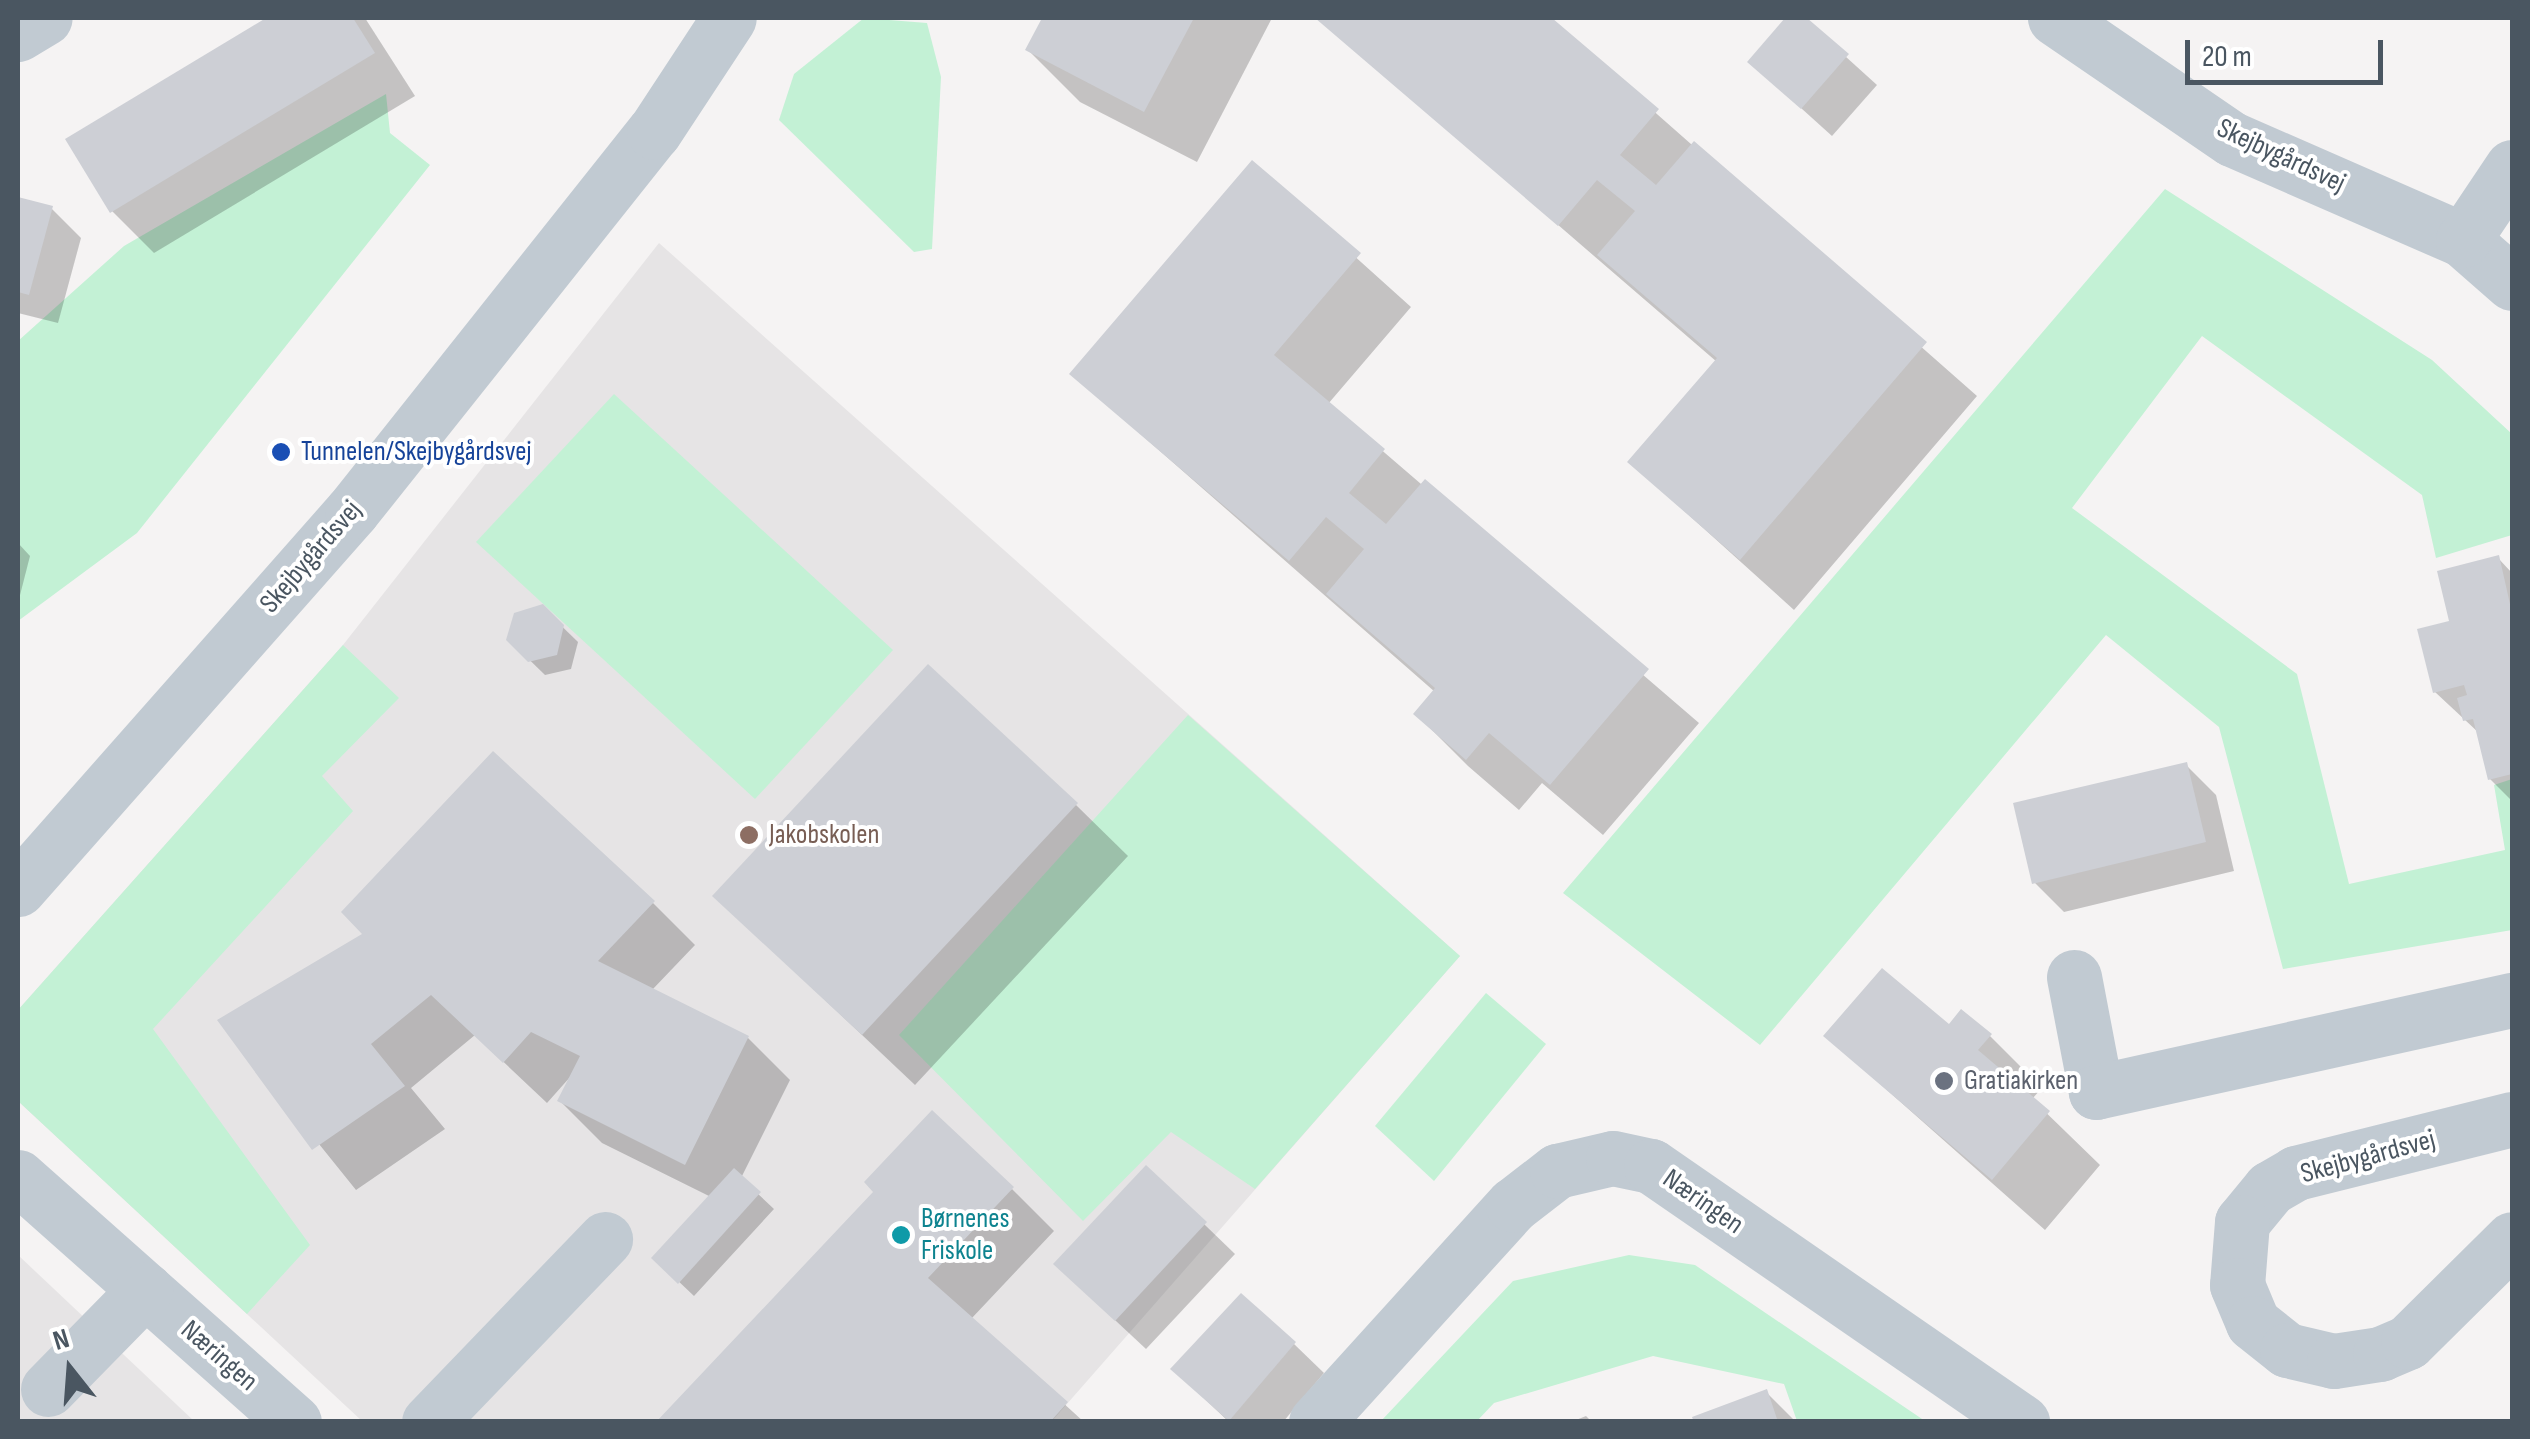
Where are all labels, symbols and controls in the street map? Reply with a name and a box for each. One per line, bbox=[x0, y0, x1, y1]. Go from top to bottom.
scale bar bbox=[2190, 20, 2388, 82]
text: 20 m bbox=[2202, 39, 2252, 75]
street label: Skejbygårdsvej bbox=[2211, 112, 2351, 200]
place label: Tunnelen/Skejbygårdsvej bbox=[301, 435, 532, 469]
marker: Tunnelen/Skejbygårdsvej bbox=[270, 441, 292, 463]
street label: Skejbygårdsvej bbox=[253, 494, 369, 620]
place label: Jakobskolen bbox=[769, 818, 879, 852]
marker: Jakobskolen bbox=[738, 824, 760, 846]
place label: Gratiakirken bbox=[1964, 1064, 2078, 1098]
marker: Gratiakirken bbox=[1933, 1070, 1955, 1092]
street label: Skejbygårdsvej bbox=[2297, 1123, 2439, 1191]
street label: Næringen bbox=[1656, 1162, 1750, 1242]
place label: Børnenes Friskole bbox=[921, 1202, 1010, 1268]
marker: Børnenes Friskole bbox=[890, 1224, 912, 1246]
street label: Næringen bbox=[174, 1314, 264, 1398]
north arrow bbox=[20, 1319, 120, 1419]
text: N bbox=[49, 1322, 73, 1358]

